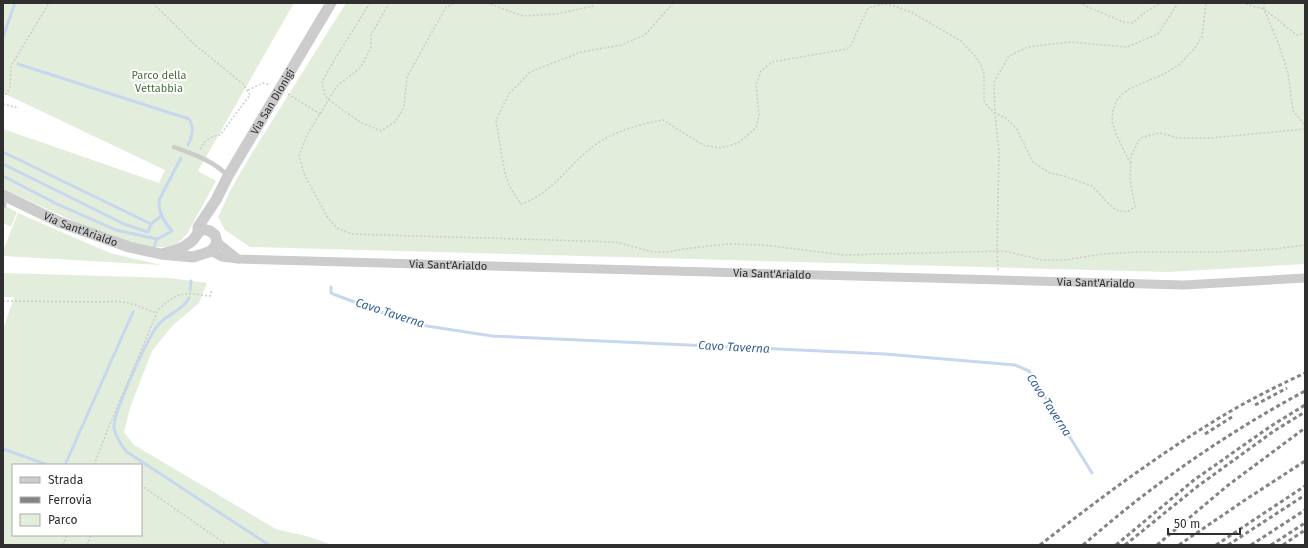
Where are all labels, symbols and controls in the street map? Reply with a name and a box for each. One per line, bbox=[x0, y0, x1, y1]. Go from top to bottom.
street label: Via San Dionigi bbox=[248, 66, 297, 137]
park label: Parco della Vettabbia bbox=[131, 69, 187, 95]
street label: Via Sant'Arialdo bbox=[41, 210, 119, 249]
street label: Via Sant'Arialdo bbox=[409, 258, 488, 273]
street label: Via Sant'Arialdo bbox=[733, 267, 811, 282]
street label: Via Sant'Arialdo bbox=[1057, 276, 1135, 291]
water label: Cavo Taverna bbox=[354, 295, 426, 331]
water label: Cavo Taverna bbox=[698, 338, 770, 356]
water label: Cavo Taverna bbox=[1024, 371, 1074, 439]
legend bbox=[12, 464, 142, 536]
text: Strada bbox=[48, 473, 83, 487]
text: Ferrovia bbox=[48, 493, 92, 507]
scale bar bbox=[1168, 510, 1240, 536]
text: Parco bbox=[48, 513, 78, 527]
text: 50 m bbox=[1174, 517, 1200, 531]

